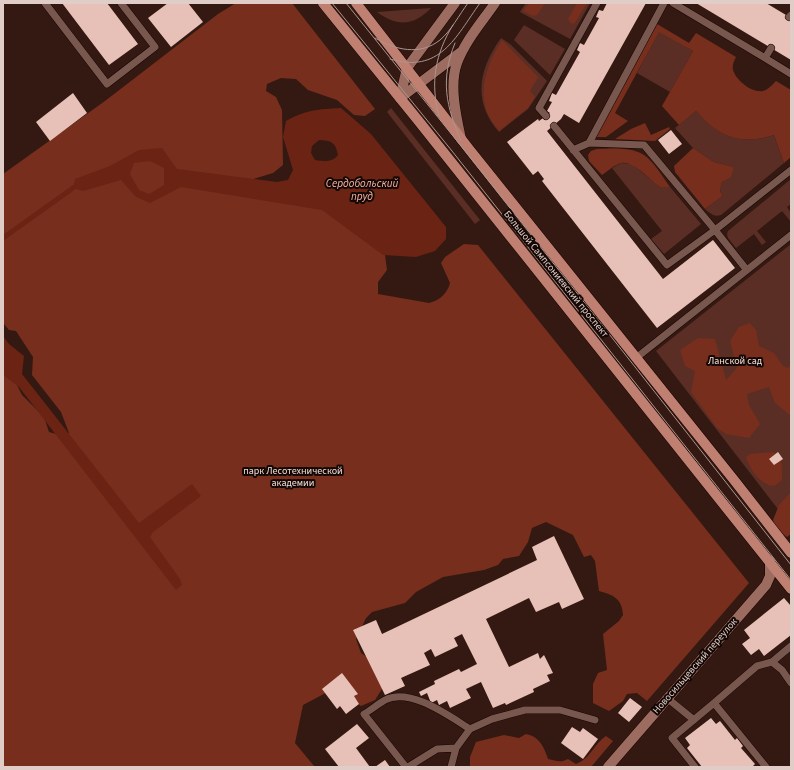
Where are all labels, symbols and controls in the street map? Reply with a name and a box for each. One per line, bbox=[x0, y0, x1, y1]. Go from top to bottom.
water label: Сердобольский пруд bbox=[326, 176, 398, 204]
street label: Большой Сампсониевский проспект bbox=[500, 208, 612, 341]
park label: Ланской сад bbox=[708, 354, 763, 368]
park label: парк Лесотехнической академии bbox=[243, 464, 343, 490]
street label: Новосильцевский переулок bbox=[649, 615, 741, 717]

